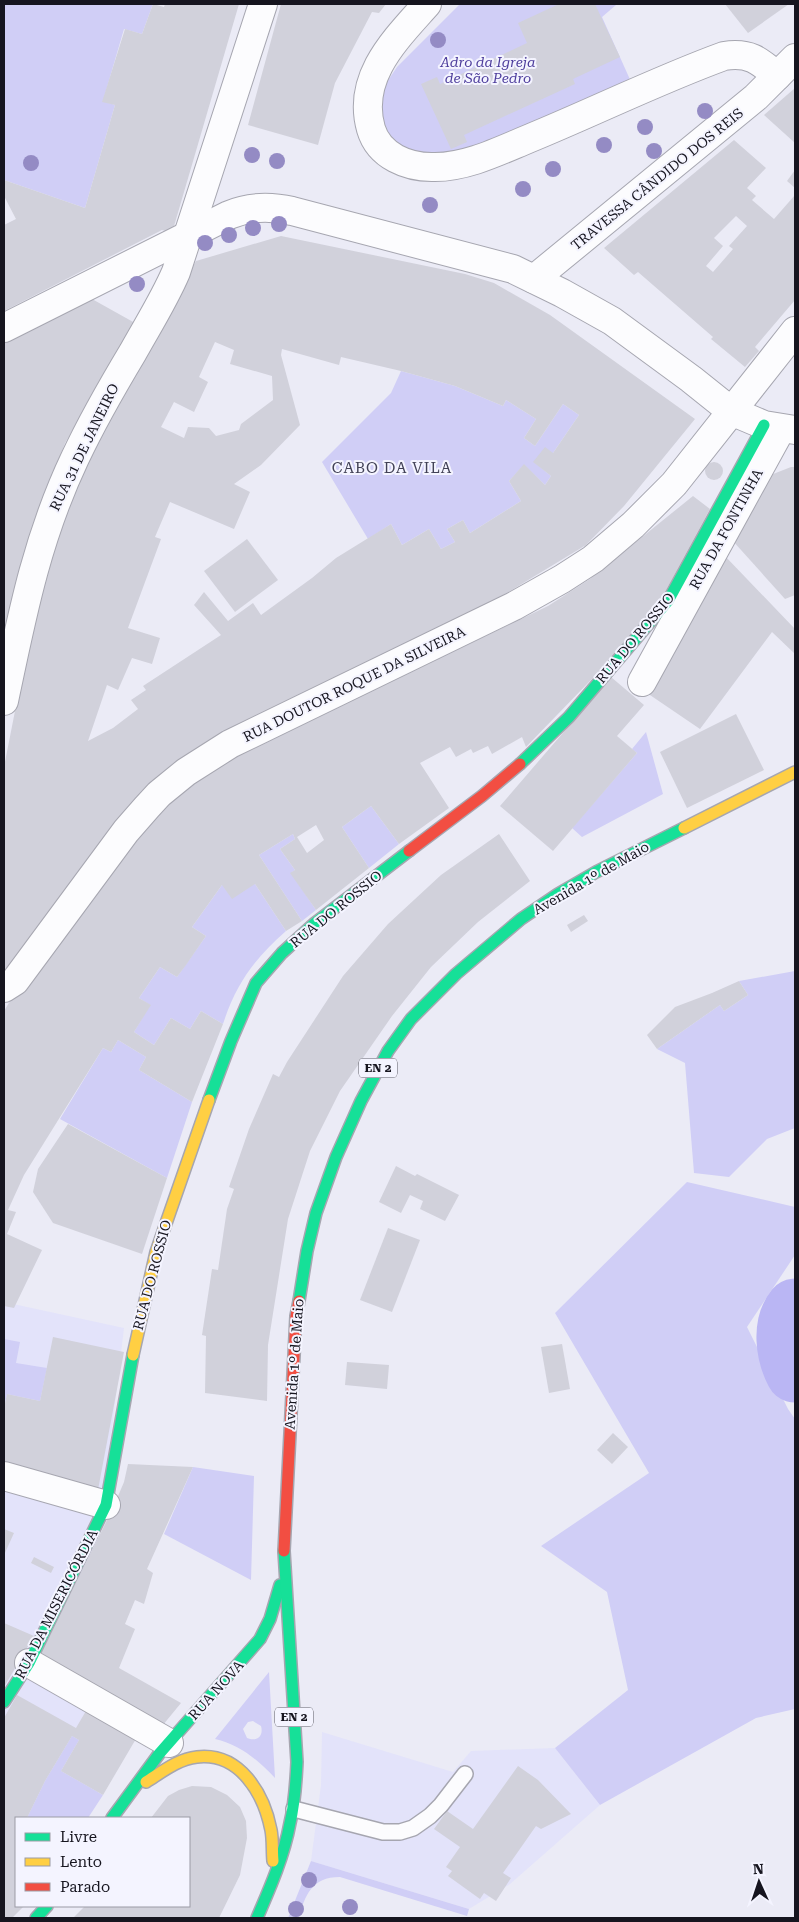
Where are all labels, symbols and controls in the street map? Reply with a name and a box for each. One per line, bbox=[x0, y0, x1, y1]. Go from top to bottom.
park label: Adro da Igreja de São Pedro bbox=[439, 54, 536, 86]
street label: TRAVESSA CÂNDIDO DOS REIS bbox=[568, 104, 746, 253]
street label: RUA 31 DE JANEIRO bbox=[46, 381, 122, 513]
district label: CABO DA VILA bbox=[332, 459, 452, 477]
street label: RUA DA FONTINHA bbox=[686, 466, 766, 592]
street label: RUA DO ROSSIO bbox=[592, 589, 678, 687]
street label: RUA DOUTOR ROQUE DA SILVEIRA bbox=[240, 623, 468, 745]
street label: Avenida 1º de Maio bbox=[530, 838, 652, 918]
street label: RUA DO ROSSIO bbox=[287, 867, 385, 951]
road number: EN 2 bbox=[359, 1058, 397, 1078]
street label: RUA DO ROSSIO bbox=[130, 1218, 174, 1332]
street label: Avenida 1º de Maio bbox=[281, 1298, 307, 1430]
street label: RUA DA MISERICÓRDIA bbox=[11, 1526, 101, 1681]
street label: RUA NOVA bbox=[185, 1657, 247, 1723]
road number: EN 2 bbox=[275, 1708, 313, 1726]
legend bbox=[15, 1817, 190, 1907]
text: Livre bbox=[60, 1828, 97, 1846]
text: Lento bbox=[60, 1853, 102, 1871]
north arrow bbox=[734, 1857, 784, 1907]
text: N bbox=[753, 1861, 764, 1877]
text: Parado bbox=[60, 1878, 110, 1896]

